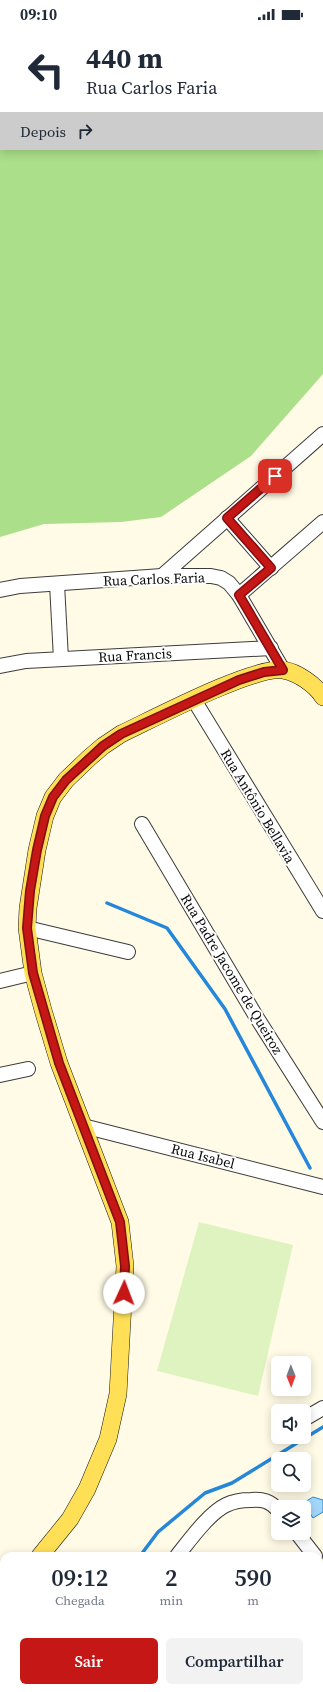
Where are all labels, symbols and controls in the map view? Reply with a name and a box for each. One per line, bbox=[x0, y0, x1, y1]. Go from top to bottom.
text: 09:10 bbox=[20, 4, 57, 25]
text: 440 m bbox=[86, 39, 163, 77]
icon: left bbox=[20, 44, 72, 96]
text: Rua Carlos Faria bbox=[86, 75, 217, 100]
icon: right bbox=[74, 120, 96, 142]
text: Depois bbox=[20, 121, 66, 142]
pin bbox=[258, 459, 292, 493]
icon: arrive bbox=[264, 465, 286, 487]
street label: Rua Carlos Faria bbox=[103, 567, 206, 591]
street label: Rua Francis bbox=[98, 643, 172, 667]
street label: Rua Antônio Bellavia bbox=[216, 745, 301, 868]
street label: Rua Padre Jacome de Queiroz bbox=[176, 890, 288, 1059]
street label: Rua Isabel bbox=[169, 1138, 237, 1174]
position arrow bbox=[103, 1272, 145, 1314]
north arrow bbox=[271, 1356, 311, 1396]
map controls bbox=[271, 1356, 311, 1540]
button: sound bbox=[271, 1404, 311, 1444]
button: search bbox=[271, 1452, 311, 1492]
button: layers bbox=[271, 1500, 311, 1540]
text: 09:12 bbox=[51, 1561, 108, 1594]
text: 2 bbox=[165, 1561, 178, 1594]
text: 590 bbox=[234, 1561, 272, 1594]
text: Chegada bbox=[55, 1592, 105, 1609]
text: min bbox=[160, 1592, 183, 1609]
text: m bbox=[247, 1592, 259, 1609]
button: Sair bbox=[20, 1638, 158, 1684]
button: Compartilhar bbox=[166, 1638, 303, 1684]

